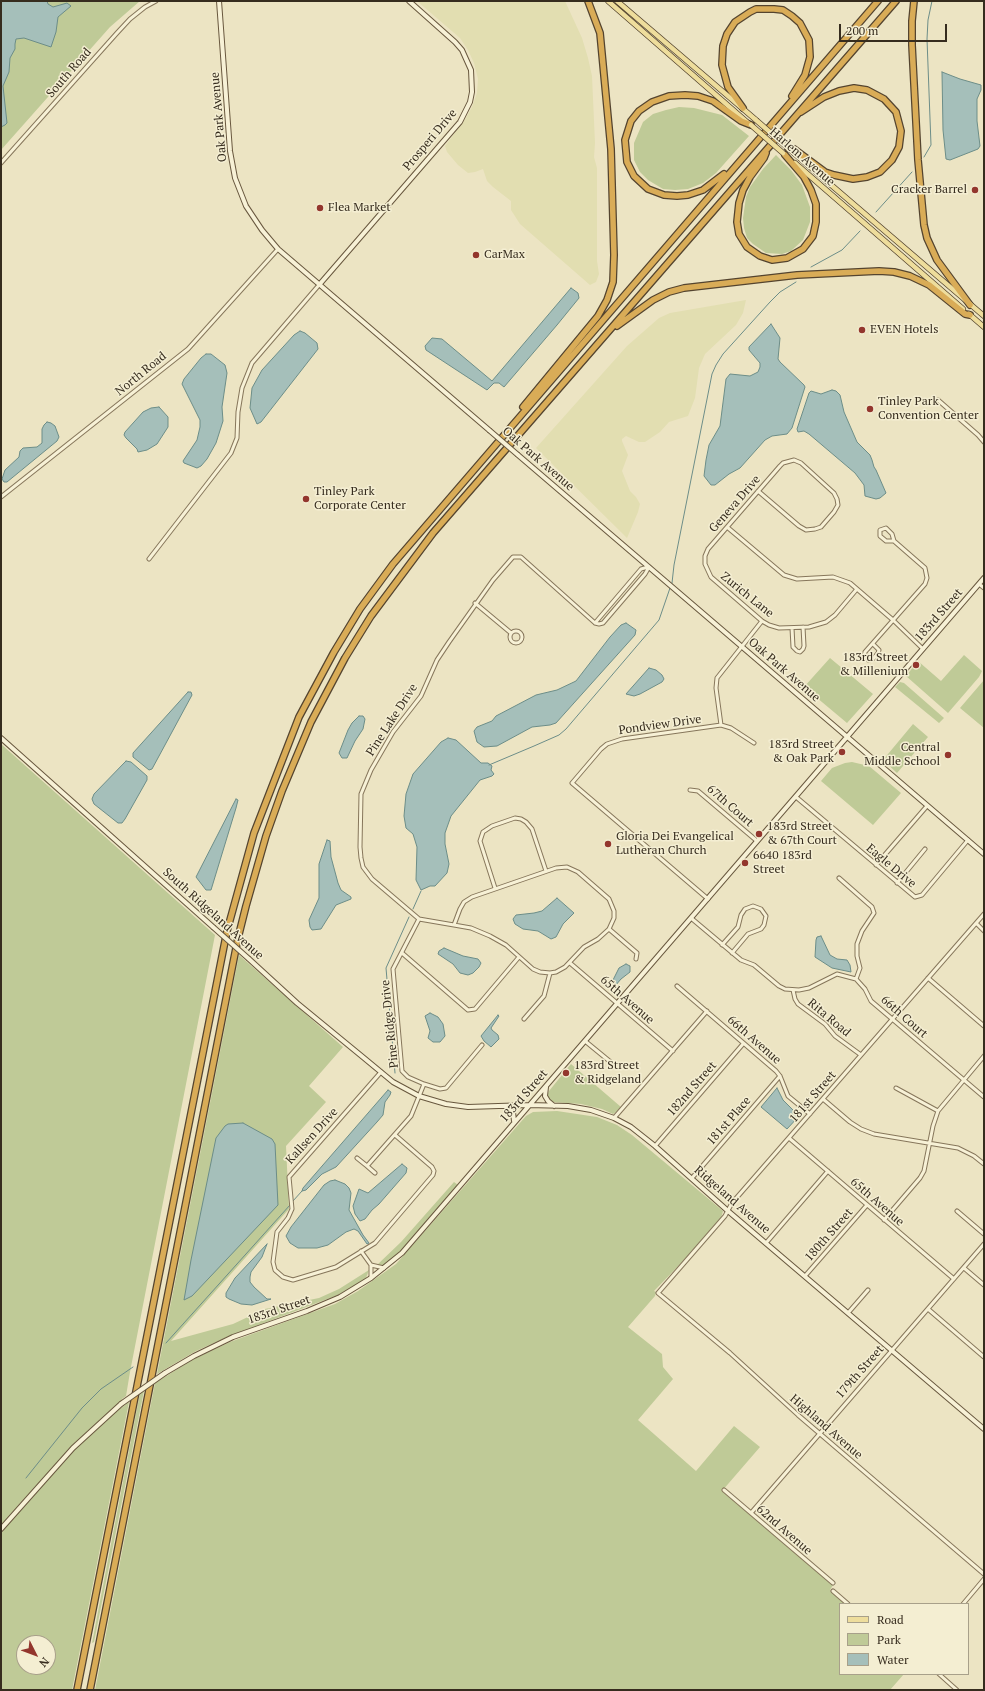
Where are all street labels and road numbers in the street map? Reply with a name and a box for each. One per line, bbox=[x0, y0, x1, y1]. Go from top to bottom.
street label: South Road bbox=[44, 45, 94, 101]
street label: Oak Park Avenue bbox=[208, 71, 230, 163]
street label: Prosperi Drive bbox=[400, 106, 460, 174]
street label: Harlem Avenue bbox=[766, 125, 838, 189]
street label: North Road bbox=[113, 349, 169, 399]
street label: Oak Park Avenue bbox=[499, 424, 577, 494]
street label: Geneva Drive bbox=[706, 473, 764, 535]
street label: Zurich Lane bbox=[718, 569, 776, 621]
street label: 183rd Street bbox=[912, 586, 966, 644]
street label: Oak Park Avenue bbox=[745, 635, 823, 705]
street label: Pine Lake Drive bbox=[363, 681, 421, 759]
street label: Pondview Drive bbox=[618, 712, 702, 738]
street label: 67th Court bbox=[704, 782, 756, 830]
street label: Eagle Drive bbox=[863, 841, 919, 891]
street label: South Ridgeland Avenue bbox=[160, 865, 266, 963]
street label: 65th Avenue bbox=[597, 973, 657, 1027]
street label: Pine Ridge Drive bbox=[378, 979, 402, 1069]
street label: 66th Court bbox=[878, 993, 930, 1041]
street label: Rita Road bbox=[805, 996, 853, 1040]
street label: 66th Avenue bbox=[724, 1013, 784, 1067]
street label: 182nd Street bbox=[664, 1059, 720, 1119]
street label: 183rd Street bbox=[497, 1067, 551, 1125]
street label: 181st Street bbox=[787, 1068, 839, 1126]
street label: 181st Place bbox=[704, 1094, 754, 1148]
street label: Kallsen Drive bbox=[283, 1105, 341, 1167]
street label: Ridgeland Avenue bbox=[691, 1163, 773, 1237]
street label: 65th Avenue bbox=[847, 1175, 907, 1229]
street label: 180th Street bbox=[802, 1206, 856, 1264]
street label: 183rd Street bbox=[246, 1293, 312, 1327]
street label: 179th Street bbox=[833, 1343, 887, 1401]
street label: Highland Avenue bbox=[787, 1392, 865, 1462]
street label: 62nd Avenue bbox=[753, 1502, 815, 1558]

